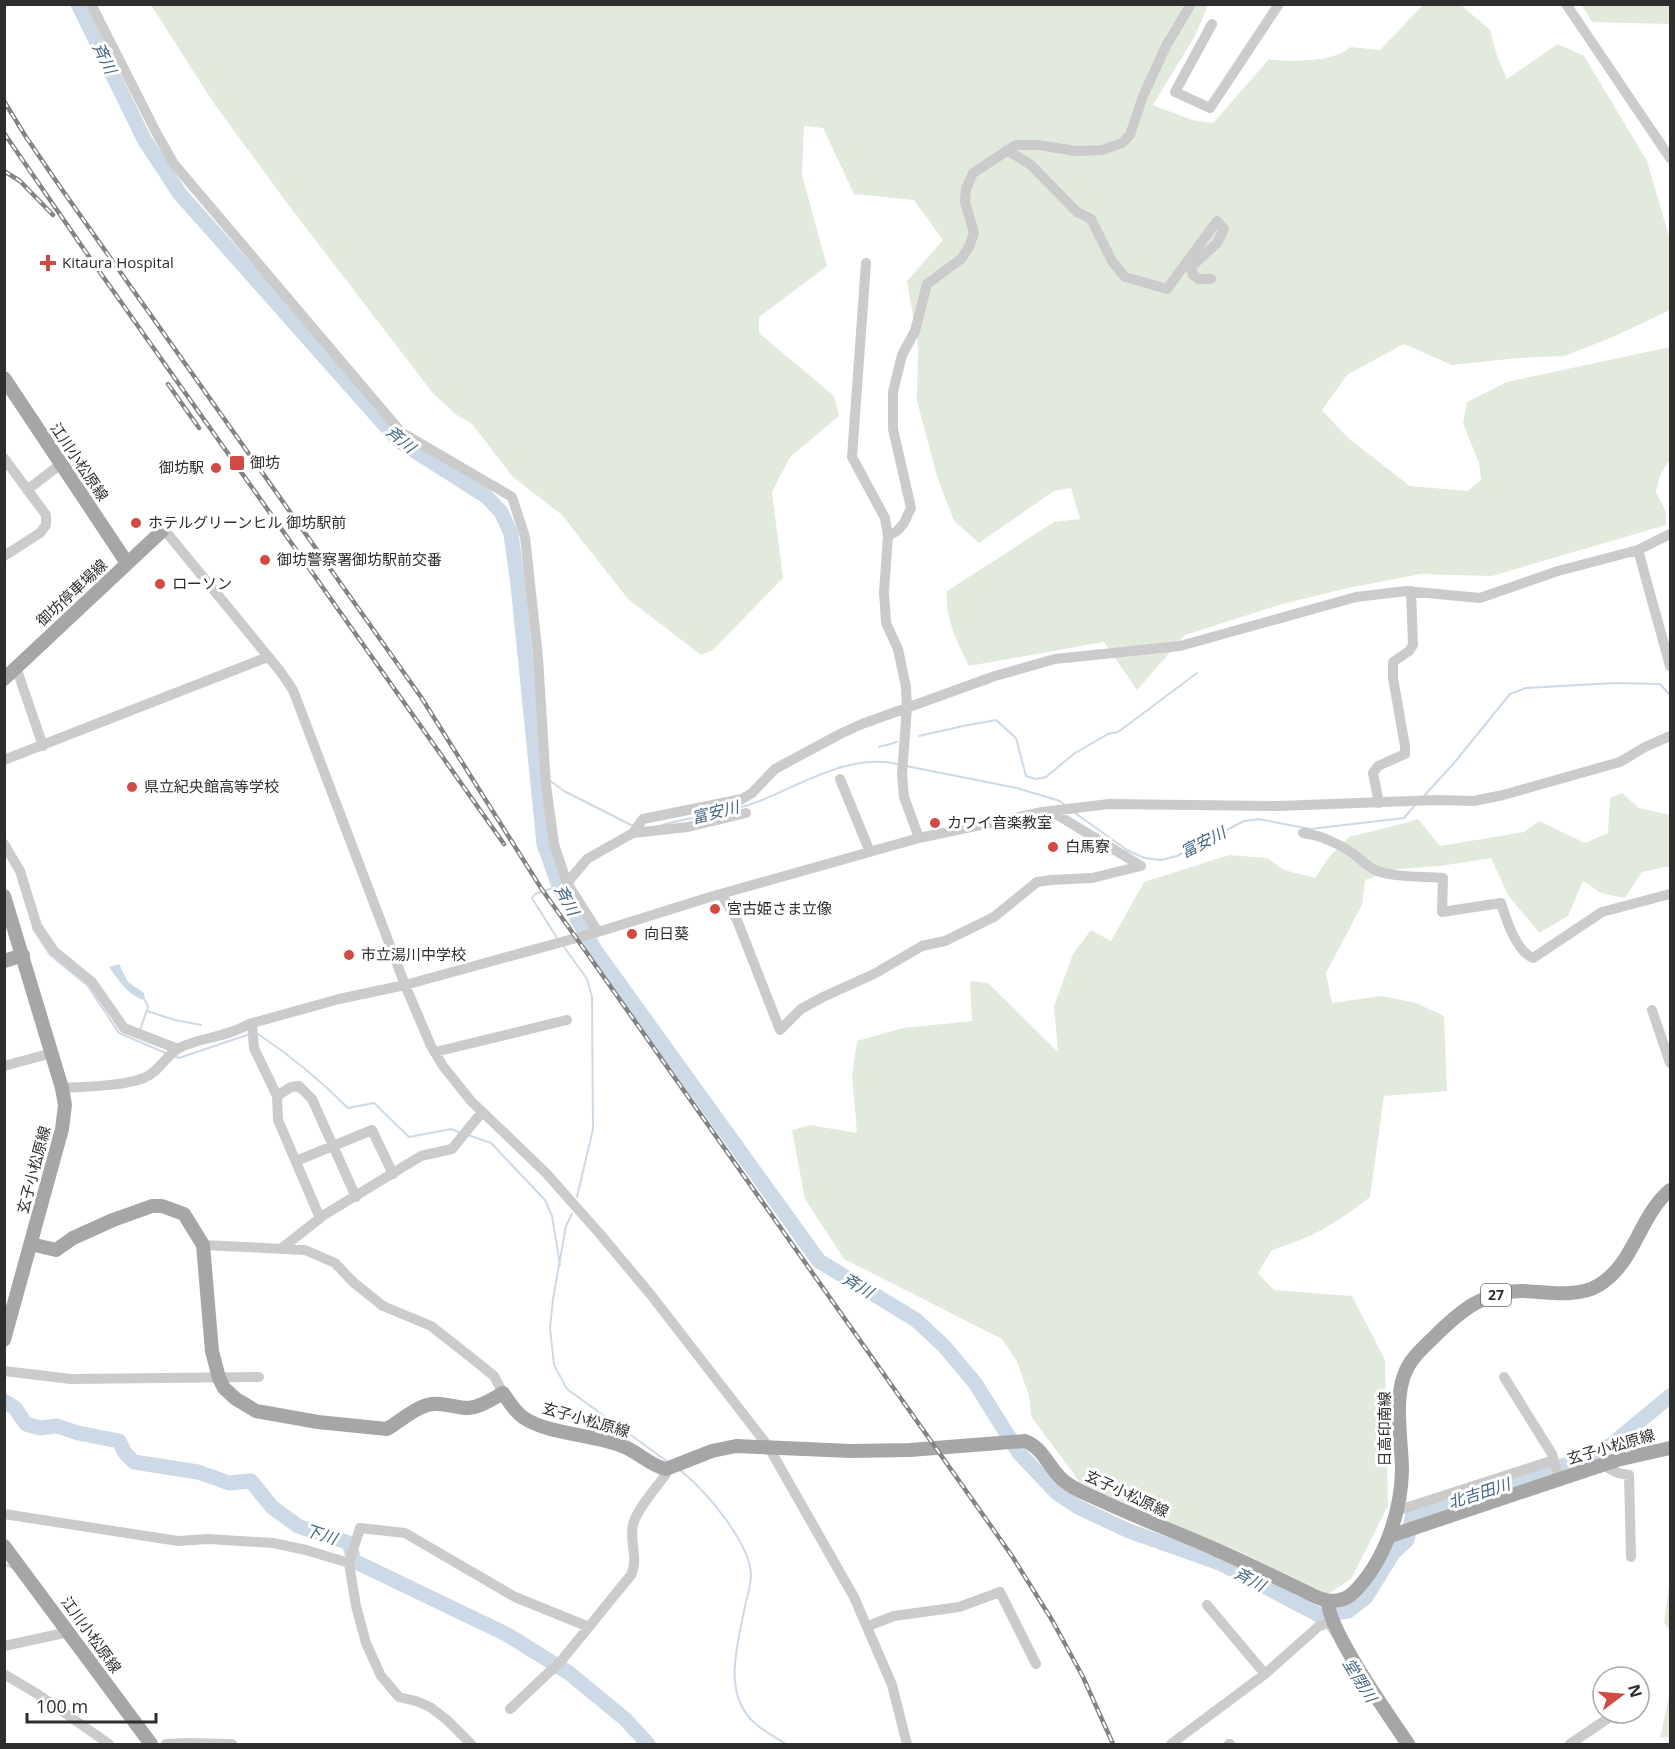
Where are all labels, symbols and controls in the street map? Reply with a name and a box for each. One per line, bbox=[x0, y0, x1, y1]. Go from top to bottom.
water label: 斉川 bbox=[88, 39, 123, 79]
place label: Kitaura Hospital bbox=[62, 252, 174, 272]
marker: Kitaura Hospital bbox=[39, 254, 57, 272]
street label: 江川小松原線 bbox=[46, 419, 113, 504]
water label: 斉川 bbox=[382, 420, 422, 459]
place label: 御坊 bbox=[250, 452, 280, 472]
marker: 御坊 bbox=[228, 454, 246, 472]
place label: 御坊駅 bbox=[159, 457, 204, 477]
marker: 御坊駅 bbox=[209, 461, 223, 475]
place label: ホテルグリーンヒル 御坊駅前 bbox=[148, 512, 346, 532]
marker: ホテルグリーンヒル 御坊駅前 bbox=[129, 516, 143, 530]
place label: 御坊警察署御坊駅前交番 bbox=[277, 549, 442, 569]
marker: 御坊警察署御坊駅前交番 bbox=[258, 553, 272, 567]
street label: 御坊停車場線 bbox=[32, 554, 111, 630]
place label: ローソン bbox=[172, 573, 232, 593]
marker: ローソン bbox=[153, 577, 167, 591]
place label: 県立紀央館高等学校 bbox=[144, 776, 279, 796]
marker: 県立紀央館高等学校 bbox=[125, 780, 139, 794]
water label: 富安川 bbox=[689, 795, 743, 828]
place label: カワイ音楽教室 bbox=[947, 812, 1052, 832]
marker: カワイ音楽教室 bbox=[928, 816, 942, 830]
water label: 富安川 bbox=[1177, 820, 1231, 863]
place label: 白馬寮 bbox=[1065, 836, 1110, 856]
marker: 白馬寮 bbox=[1046, 840, 1060, 854]
water label: 斉川 bbox=[550, 881, 585, 921]
place label: 宮古姫さま立像 bbox=[727, 898, 832, 918]
marker: 宮古姫さま立像 bbox=[708, 902, 722, 916]
place label: 向日葵 bbox=[644, 923, 689, 943]
marker: 向日葵 bbox=[625, 927, 639, 941]
place label: 市立湯川中学校 bbox=[361, 944, 466, 964]
marker: 市立湯川中学校 bbox=[342, 948, 356, 962]
street label: 玄子小松原線 bbox=[12, 1124, 54, 1216]
water label: 斉川 bbox=[839, 1267, 879, 1304]
road number: 27 bbox=[1481, 1284, 1511, 1306]
street label: 日高印南線 bbox=[1374, 1391, 1394, 1467]
street label: 玄子小松原線 bbox=[540, 1397, 632, 1441]
street label: 玄子小松原線 bbox=[1565, 1424, 1657, 1468]
street label: 玄子小松原線 bbox=[1082, 1465, 1172, 1521]
water label: 北吉田川 bbox=[1445, 1472, 1515, 1513]
water label: 下川 bbox=[302, 1519, 342, 1550]
water label: 斉川 bbox=[1231, 1562, 1271, 1597]
street label: 江川小松原線 bbox=[57, 1592, 126, 1677]
water label: 堂閉川 bbox=[1338, 1654, 1383, 1708]
north arrow bbox=[1591, 1665, 1651, 1725]
text: N bbox=[1623, 1682, 1648, 1700]
scale bar bbox=[27, 1686, 156, 1724]
text: 100 m bbox=[36, 1694, 88, 1718]

